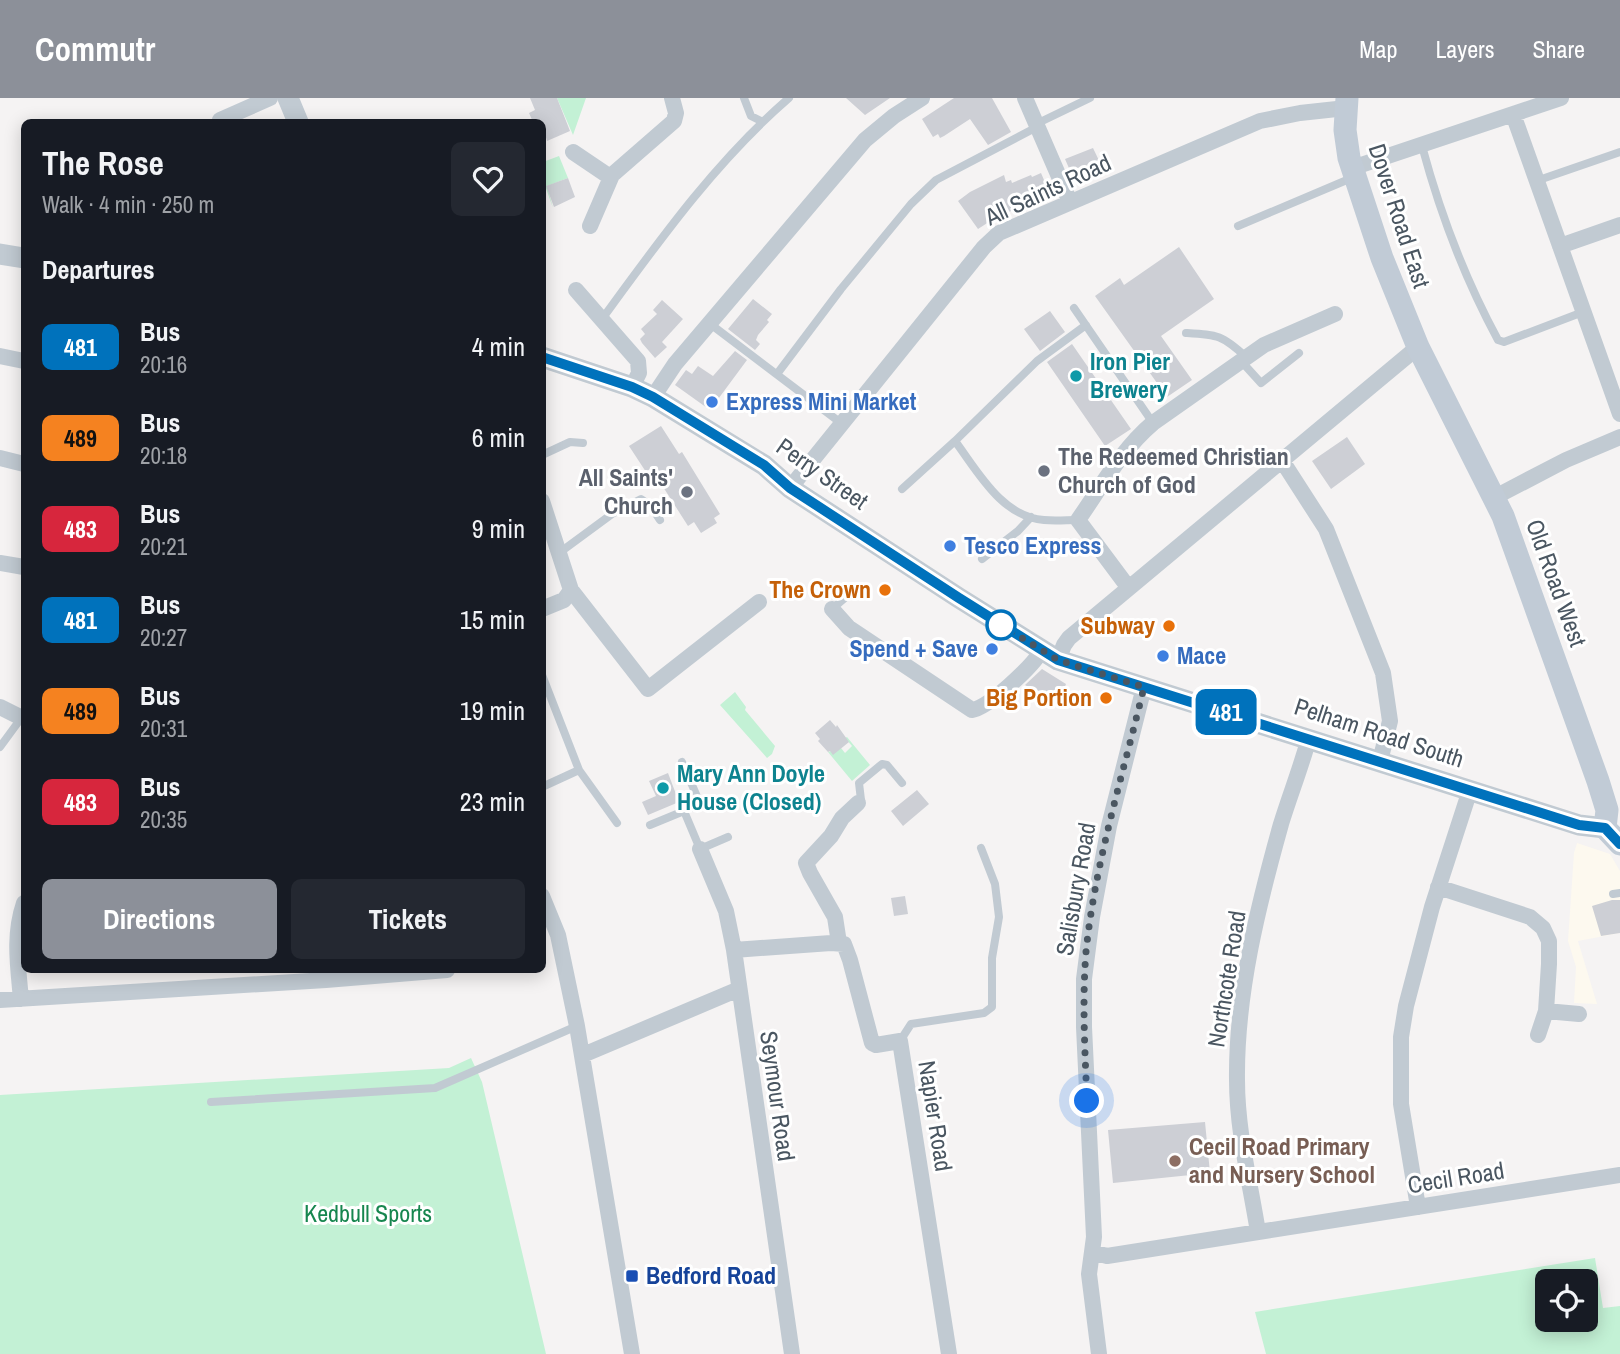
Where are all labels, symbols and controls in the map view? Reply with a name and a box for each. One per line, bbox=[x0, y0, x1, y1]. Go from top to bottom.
text: Commutr bbox=[35, 27, 155, 71]
text: Map bbox=[1359, 33, 1397, 65]
text: Layers bbox=[1435, 33, 1494, 65]
text: Share bbox=[1532, 33, 1585, 65]
street label: Dover Road East bbox=[1362, 139, 1438, 292]
text: The Rose bbox=[42, 141, 164, 185]
button: heart bbox=[451, 142, 525, 216]
street label: All Saints Road bbox=[978, 146, 1116, 233]
text: Walk · 4 min · 250 m bbox=[42, 189, 214, 220]
text: Departures bbox=[42, 252, 155, 287]
text: Bus bbox=[140, 314, 180, 349]
text: 4 min bbox=[472, 329, 525, 364]
text: 481 bbox=[64, 331, 97, 363]
place label: Iron Pier Brewery bbox=[1090, 345, 1170, 405]
text: 20:16 bbox=[140, 349, 187, 380]
marker: Iron Pier Brewery bbox=[1068, 368, 1084, 384]
place label: Express Mini Market bbox=[726, 385, 917, 417]
marker: Express Mini Market bbox=[704, 394, 720, 410]
text: Bus bbox=[140, 405, 180, 440]
text: 6 min bbox=[472, 420, 525, 455]
text: 489 bbox=[64, 422, 97, 454]
street label: Perry Street bbox=[770, 430, 875, 517]
text: 20:18 bbox=[140, 440, 187, 471]
place label: The Redeemed Christian Church of God bbox=[1058, 440, 1289, 500]
place label: All Saints' Church bbox=[579, 461, 673, 521]
marker: The Redeemed Christian Church of God bbox=[1036, 463, 1052, 479]
marker: All Saints' Church bbox=[679, 484, 695, 500]
text: Bus bbox=[140, 496, 180, 531]
text: 9 min bbox=[472, 511, 525, 546]
text: 483 bbox=[64, 513, 97, 545]
street label: Old Road West bbox=[1519, 515, 1595, 651]
place label: Tesco Express bbox=[964, 529, 1102, 561]
text: 20:21 bbox=[140, 531, 187, 562]
marker: Tesco Express bbox=[942, 538, 958, 554]
place label: The Crown bbox=[769, 573, 871, 605]
marker: The Crown bbox=[877, 582, 893, 598]
text: Bus bbox=[140, 587, 180, 622]
text: 15 min bbox=[460, 602, 525, 637]
text: 481 bbox=[64, 604, 97, 636]
place label: Subway bbox=[1081, 609, 1155, 641]
unlabelled marker bbox=[986, 610, 1016, 640]
marker: Subway bbox=[1161, 618, 1177, 634]
text: 20:27 bbox=[140, 622, 187, 653]
place label: Spend + Save bbox=[849, 632, 978, 664]
place label: Mace bbox=[1177, 639, 1226, 671]
marker: Spend + Save bbox=[984, 641, 1000, 657]
marker: Mace bbox=[1155, 648, 1171, 664]
text: Bus bbox=[140, 678, 180, 713]
place label: Big Portion bbox=[986, 681, 1092, 713]
line badge: 481 bbox=[1186, 689, 1266, 735]
marker: Big Portion bbox=[1098, 690, 1114, 706]
street label: Pelham Road South bbox=[1291, 690, 1468, 774]
text: 19 min bbox=[460, 693, 525, 728]
text: 489 bbox=[64, 695, 97, 727]
text: 481 bbox=[1210, 696, 1242, 728]
text: 20:31 bbox=[140, 713, 187, 744]
place label: Mary Ann Doyle House (Closed) bbox=[677, 757, 825, 817]
text: Bus bbox=[140, 769, 180, 804]
marker: Mary Ann Doyle House (Closed) bbox=[655, 780, 671, 796]
text: 23 min bbox=[460, 784, 525, 819]
text: 483 bbox=[64, 786, 97, 818]
text: 20:35 bbox=[140, 804, 187, 835]
street label: Salisbury Road bbox=[1048, 820, 1102, 958]
button: Directions bbox=[42, 879, 277, 959]
button: Tickets bbox=[291, 879, 525, 959]
street label: Northcote Road bbox=[1199, 908, 1253, 1049]
street label: Seymour Road bbox=[753, 1029, 803, 1163]
street label: Napier Road bbox=[911, 1058, 961, 1173]
your location bbox=[1069, 1083, 1104, 1118]
place label: Cecil Road Primary and Nursery School bbox=[1189, 1130, 1375, 1190]
marker: Cecil Road Primary and Nursery School bbox=[1167, 1153, 1183, 1169]
street label: Cecil Road bbox=[1405, 1154, 1506, 1200]
park label: Kedbull Sports bbox=[304, 1197, 432, 1229]
place label: Bedford Road bbox=[646, 1259, 776, 1291]
marker: Bedford Road bbox=[624, 1268, 640, 1284]
map controls bbox=[1535, 1269, 1598, 1332]
button: locate bbox=[1535, 1269, 1598, 1332]

